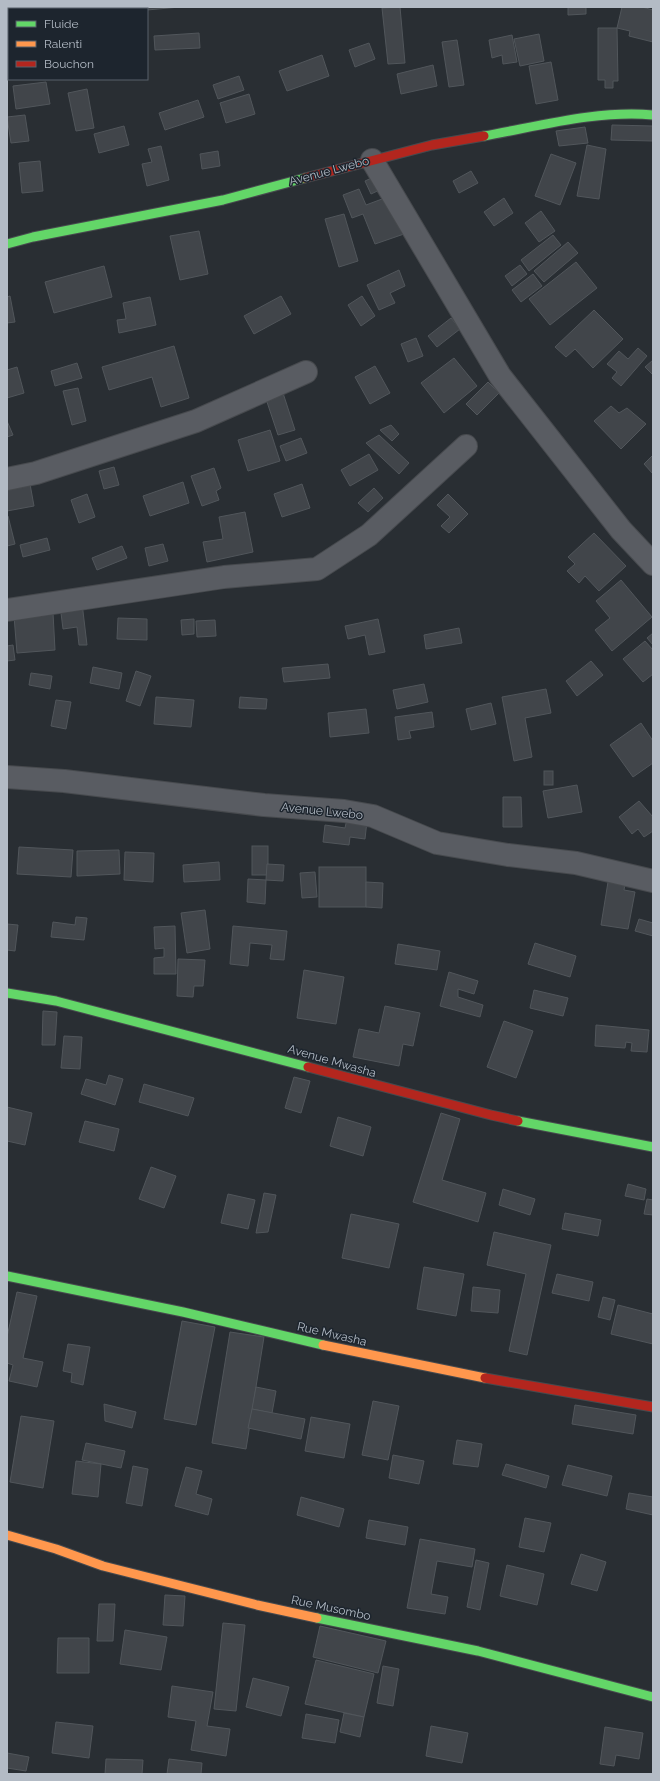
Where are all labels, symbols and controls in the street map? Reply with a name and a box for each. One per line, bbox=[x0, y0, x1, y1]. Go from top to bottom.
legend bbox=[8, 8, 148, 80]
text: Fluide bbox=[44, 17, 79, 31]
text: Ralenti bbox=[44, 37, 82, 51]
text: Bouchon bbox=[44, 57, 94, 71]
street label: Avenue Lwebo bbox=[287, 154, 371, 188]
street label: Avenue Lwebo bbox=[280, 800, 364, 822]
street label: Avenue Mwasha bbox=[286, 1042, 378, 1080]
street label: Rue Mwasha bbox=[296, 1319, 368, 1349]
street label: Rue Musombo bbox=[290, 1593, 372, 1623]

